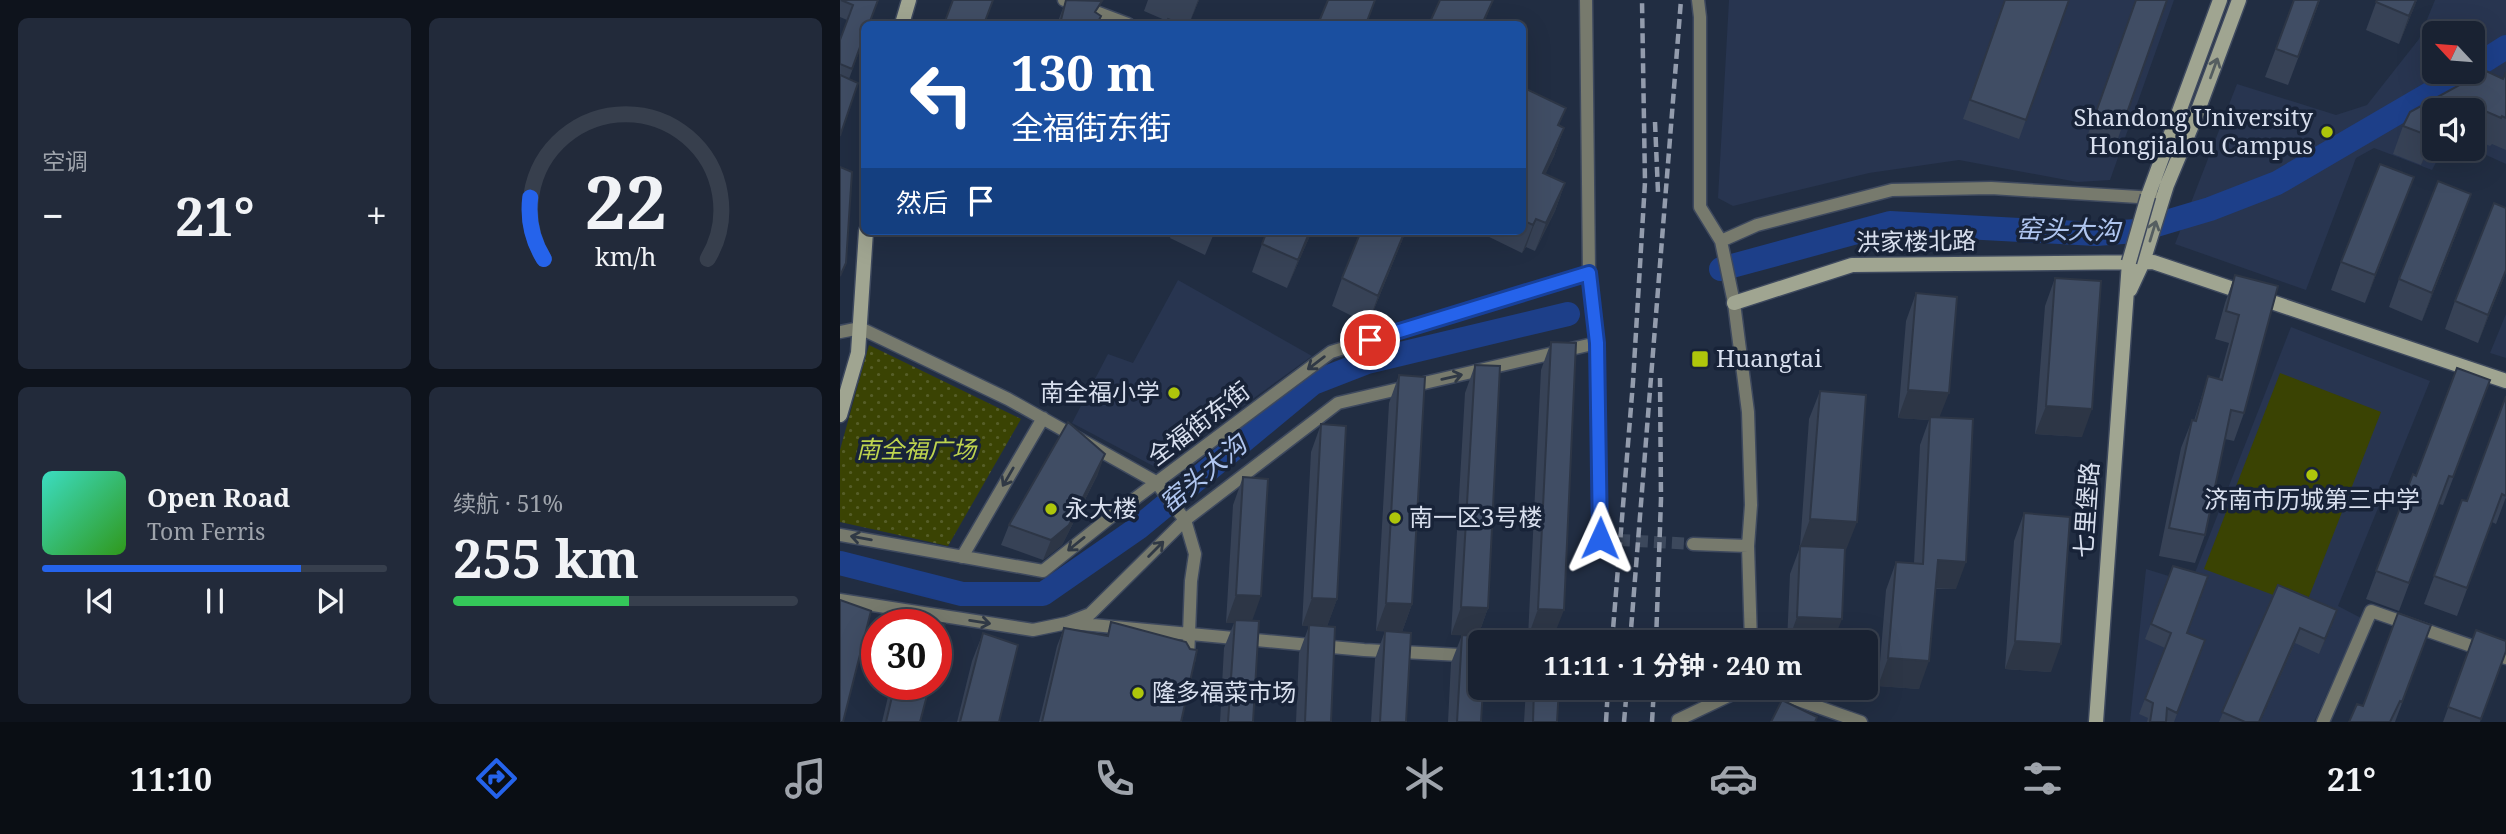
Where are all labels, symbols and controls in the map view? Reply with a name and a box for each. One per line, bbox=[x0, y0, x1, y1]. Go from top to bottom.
north arrow bbox=[2422, 21, 2485, 84]
map controls bbox=[2422, 21, 2485, 161]
text: 130 m bbox=[1011, 39, 1155, 105]
icon: left bbox=[896, 49, 987, 140]
one-way arrow bbox=[2209, 57, 2221, 79]
button: sound bbox=[2422, 98, 2485, 161]
place label: Shandong University Hongjialou Campus bbox=[2074, 100, 2313, 161]
text: 全福街东街 bbox=[1011, 105, 1171, 148]
marker: Shandong University Hongjialou Campus bbox=[2319, 124, 2335, 140]
text: 空调 bbox=[42, 145, 88, 177]
text: 22 bbox=[584, 152, 667, 251]
text: 21° bbox=[175, 180, 255, 251]
icon: arrive bbox=[962, 182, 1000, 220]
text: 然后 bbox=[896, 184, 948, 220]
text: − bbox=[42, 189, 64, 241]
text: + bbox=[366, 189, 387, 241]
water label: 窑头大沟 bbox=[2016, 210, 2123, 248]
one-way arrow bbox=[2148, 220, 2160, 242]
street label: 洪家楼北路 bbox=[1856, 223, 1976, 258]
text: km/h bbox=[595, 239, 656, 273]
pin bbox=[1340, 310, 1400, 370]
icon: arrive bbox=[1351, 321, 1389, 359]
place label: Huangtai bbox=[1716, 341, 1822, 374]
marker: Huangtai bbox=[1690, 349, 1710, 369]
one-way arrow bbox=[1307, 356, 1326, 370]
one-way arrow bbox=[1440, 370, 1463, 383]
street label: 全福街东街 bbox=[1140, 374, 1256, 472]
place label: 南全福小学 bbox=[1040, 375, 1160, 408]
marker: 南全福小学 bbox=[1166, 385, 1182, 401]
water label: 窑头大沟 bbox=[1151, 424, 1256, 520]
park label: 南全福广场 bbox=[856, 432, 978, 465]
street label: 七里堡路 bbox=[2066, 461, 2105, 559]
one-way arrow bbox=[1001, 467, 1015, 487]
marker: 济南市历城第三中学 bbox=[2304, 467, 2320, 483]
text: Open Road bbox=[147, 479, 290, 515]
place label: 济南市历城第三中学 bbox=[2204, 482, 2420, 515]
text: 续航 · 51% bbox=[453, 487, 563, 519]
place label: 永大楼 bbox=[1065, 491, 1137, 524]
place label: 南一区3号楼 bbox=[1409, 500, 1542, 533]
marker: 永大楼 bbox=[1043, 501, 1059, 517]
position arrow bbox=[1563, 501, 1637, 575]
marker: 南一区3号楼 bbox=[1387, 510, 1403, 526]
text: Tom Ferris bbox=[147, 515, 265, 547]
text: 255 km bbox=[453, 522, 639, 593]
one-way arrow bbox=[850, 531, 872, 545]
one-way arrow bbox=[1067, 537, 1085, 552]
one-way arrow bbox=[1147, 540, 1164, 557]
icon: previous bbox=[81, 582, 119, 620]
icon: pause bbox=[196, 582, 234, 620]
icon: next bbox=[311, 582, 349, 620]
speed limit sign: 30 bbox=[861, 609, 952, 700]
one-way arrow bbox=[968, 616, 991, 629]
text: 11:11 · 1 分钟 · 240 m bbox=[1544, 647, 1802, 683]
place label: 隆多福菜市场 bbox=[1152, 675, 1296, 708]
marker: 隆多福菜市场 bbox=[1130, 685, 1146, 701]
icon: directions bbox=[472, 754, 521, 803]
icon: music bbox=[781, 754, 830, 803]
icon: phone bbox=[1090, 754, 1139, 803]
icon: climate bbox=[1400, 754, 1449, 803]
icon: car bbox=[1709, 754, 1758, 803]
icon: filters bbox=[2018, 754, 2067, 803]
text: 11:10 bbox=[130, 757, 212, 800]
text: 21° bbox=[2327, 757, 2376, 800]

